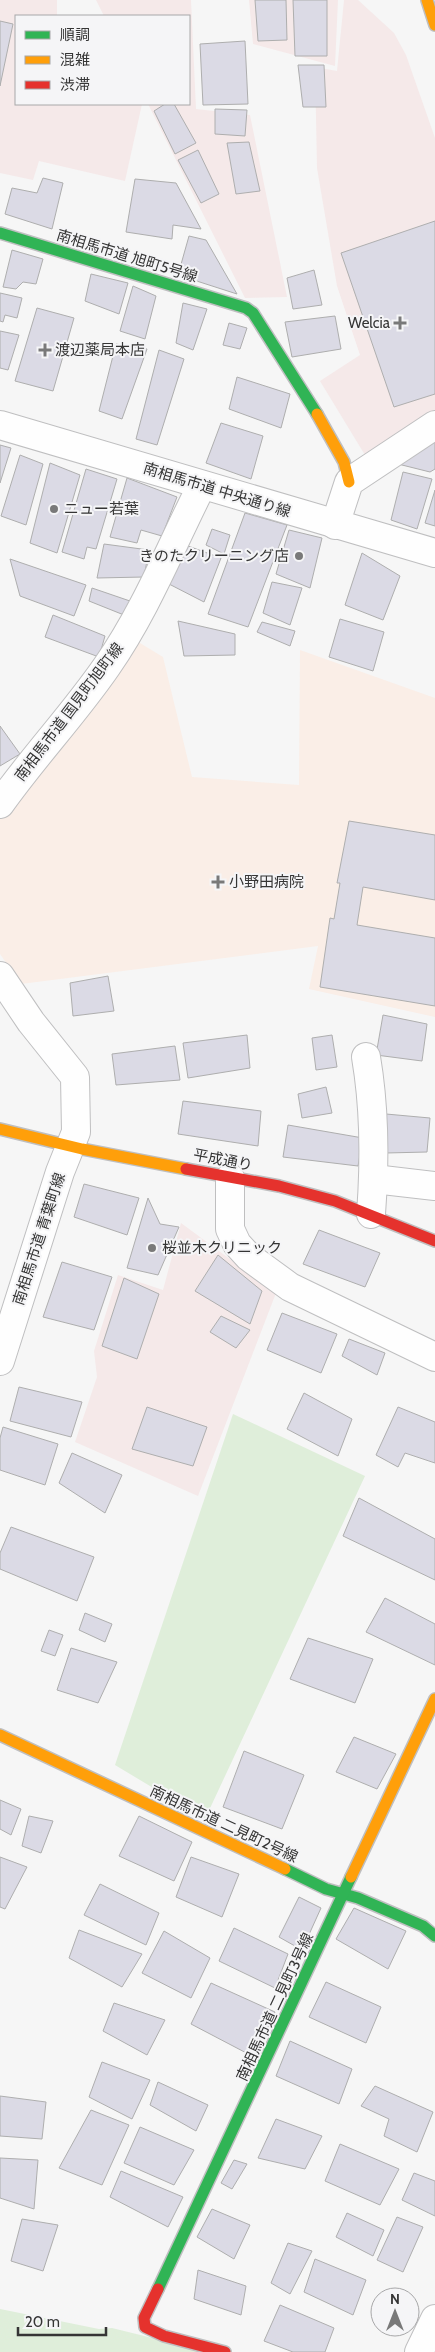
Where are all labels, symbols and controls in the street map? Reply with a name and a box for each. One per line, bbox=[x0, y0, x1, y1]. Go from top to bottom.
legend bbox=[15, 15, 190, 105]
text: 順調 bbox=[60, 26, 90, 44]
text: 混雑 bbox=[60, 51, 90, 69]
text: 渋滞 bbox=[60, 76, 90, 94]
street label: 南相馬市道 旭町5号線 bbox=[54, 226, 200, 286]
place label: Welcia bbox=[348, 314, 391, 332]
marker: Welcia bbox=[394, 317, 406, 329]
place label: 渡辺薬局本店 bbox=[55, 341, 145, 359]
marker: 渡辺薬局本店 bbox=[39, 344, 51, 356]
street label: 南相馬市道 中央通り線 bbox=[141, 459, 293, 521]
place label: ニュー若葉 bbox=[64, 500, 139, 518]
marker: ニュー若葉 bbox=[48, 503, 60, 515]
place label: きのたクリーニング店 bbox=[139, 547, 289, 565]
marker: きのたクリーニング店 bbox=[293, 550, 305, 562]
street label: 南相馬市道 国見町旭町線 bbox=[11, 639, 127, 785]
place label: 小野田病院 bbox=[229, 873, 304, 891]
marker: 小野田病院 bbox=[211, 875, 225, 889]
street label: 平成通り bbox=[192, 1145, 254, 1175]
street label: 南相馬市道 青葉町線 bbox=[9, 1170, 69, 1308]
place label: 桜並木クリニック bbox=[162, 1239, 282, 1257]
marker: 桜並木クリニック bbox=[146, 1242, 158, 1254]
street label: 南相馬市道 二見町2号線 bbox=[147, 1782, 301, 1866]
street label: 南相馬市道 二見町3号線 bbox=[233, 1930, 317, 2084]
north arrow bbox=[370, 2287, 420, 2337]
text: N bbox=[390, 2290, 400, 2308]
scale bar bbox=[18, 2304, 105, 2336]
text: 20 m bbox=[25, 2313, 60, 2331]

